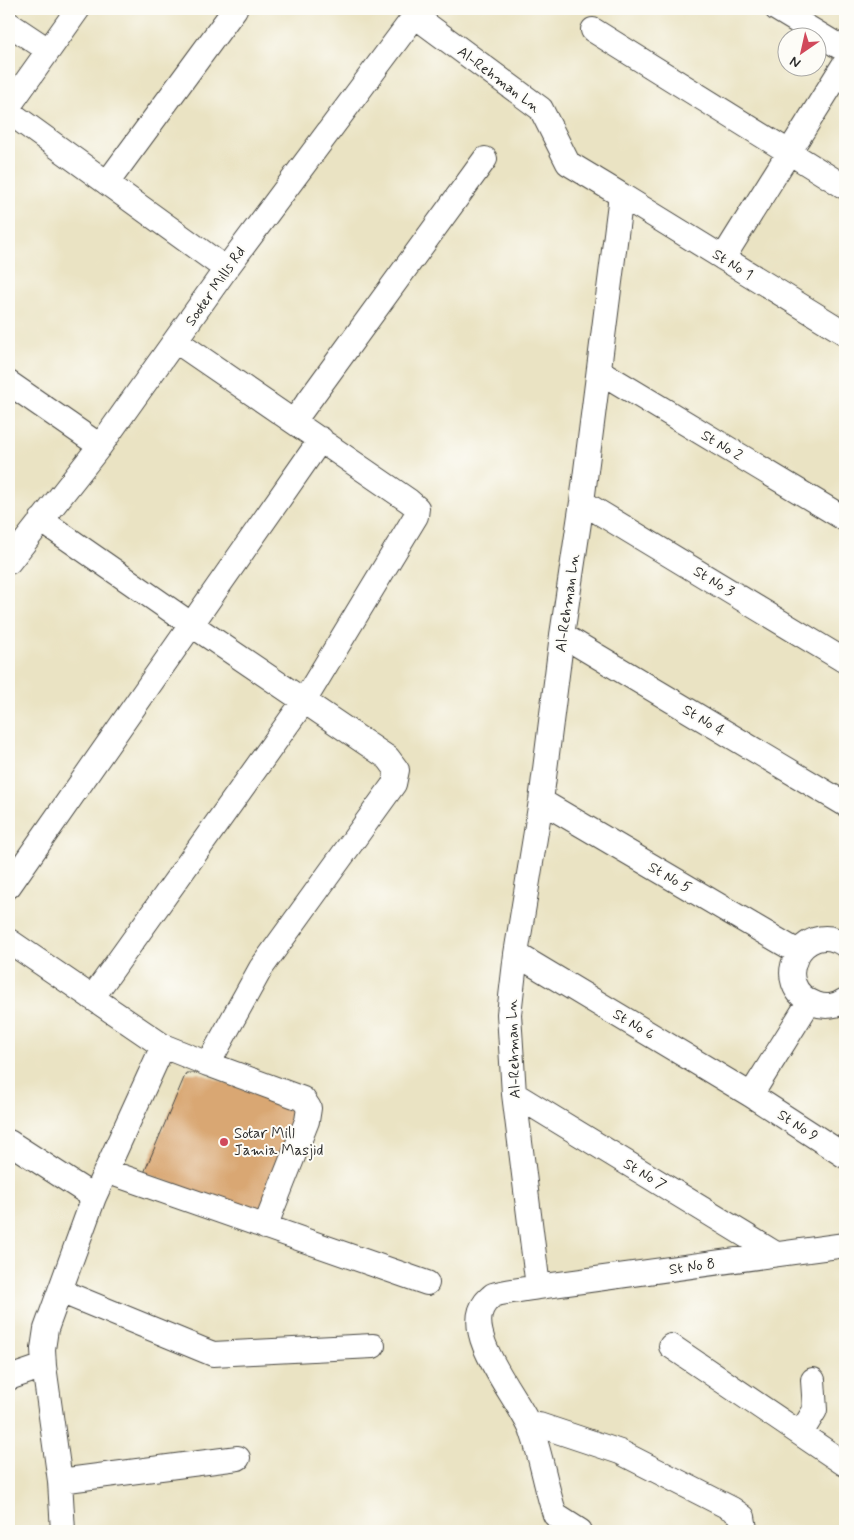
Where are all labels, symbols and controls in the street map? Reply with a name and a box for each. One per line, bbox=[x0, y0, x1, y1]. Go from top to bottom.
north arrow bbox=[776, 28, 826, 78]
street label: Al-Rehman Ln bbox=[453, 42, 544, 118]
text: N bbox=[786, 52, 804, 72]
street label: Sooter Mills Rd bbox=[181, 243, 251, 330]
street label: St No 1 bbox=[708, 245, 757, 285]
street label: St No 2 bbox=[697, 426, 746, 466]
street label: Al-Rehman Ln bbox=[551, 552, 585, 654]
street label: St No 3 bbox=[689, 562, 738, 602]
street label: St No 4 bbox=[678, 700, 729, 742]
street label: St No 5 bbox=[644, 858, 695, 898]
street label: Al-Rehman Ln bbox=[502, 999, 526, 1099]
street label: St No 6 bbox=[609, 1005, 658, 1045]
street label: St No 9 bbox=[773, 1105, 822, 1146]
place label: Sotar Mill Jamia Masjid bbox=[234, 1124, 324, 1161]
marker: Sotar Mill Jamia Masjid bbox=[218, 1136, 230, 1148]
street label: St No 7 bbox=[619, 1154, 670, 1195]
street label: St No 8 bbox=[668, 1254, 716, 1280]

